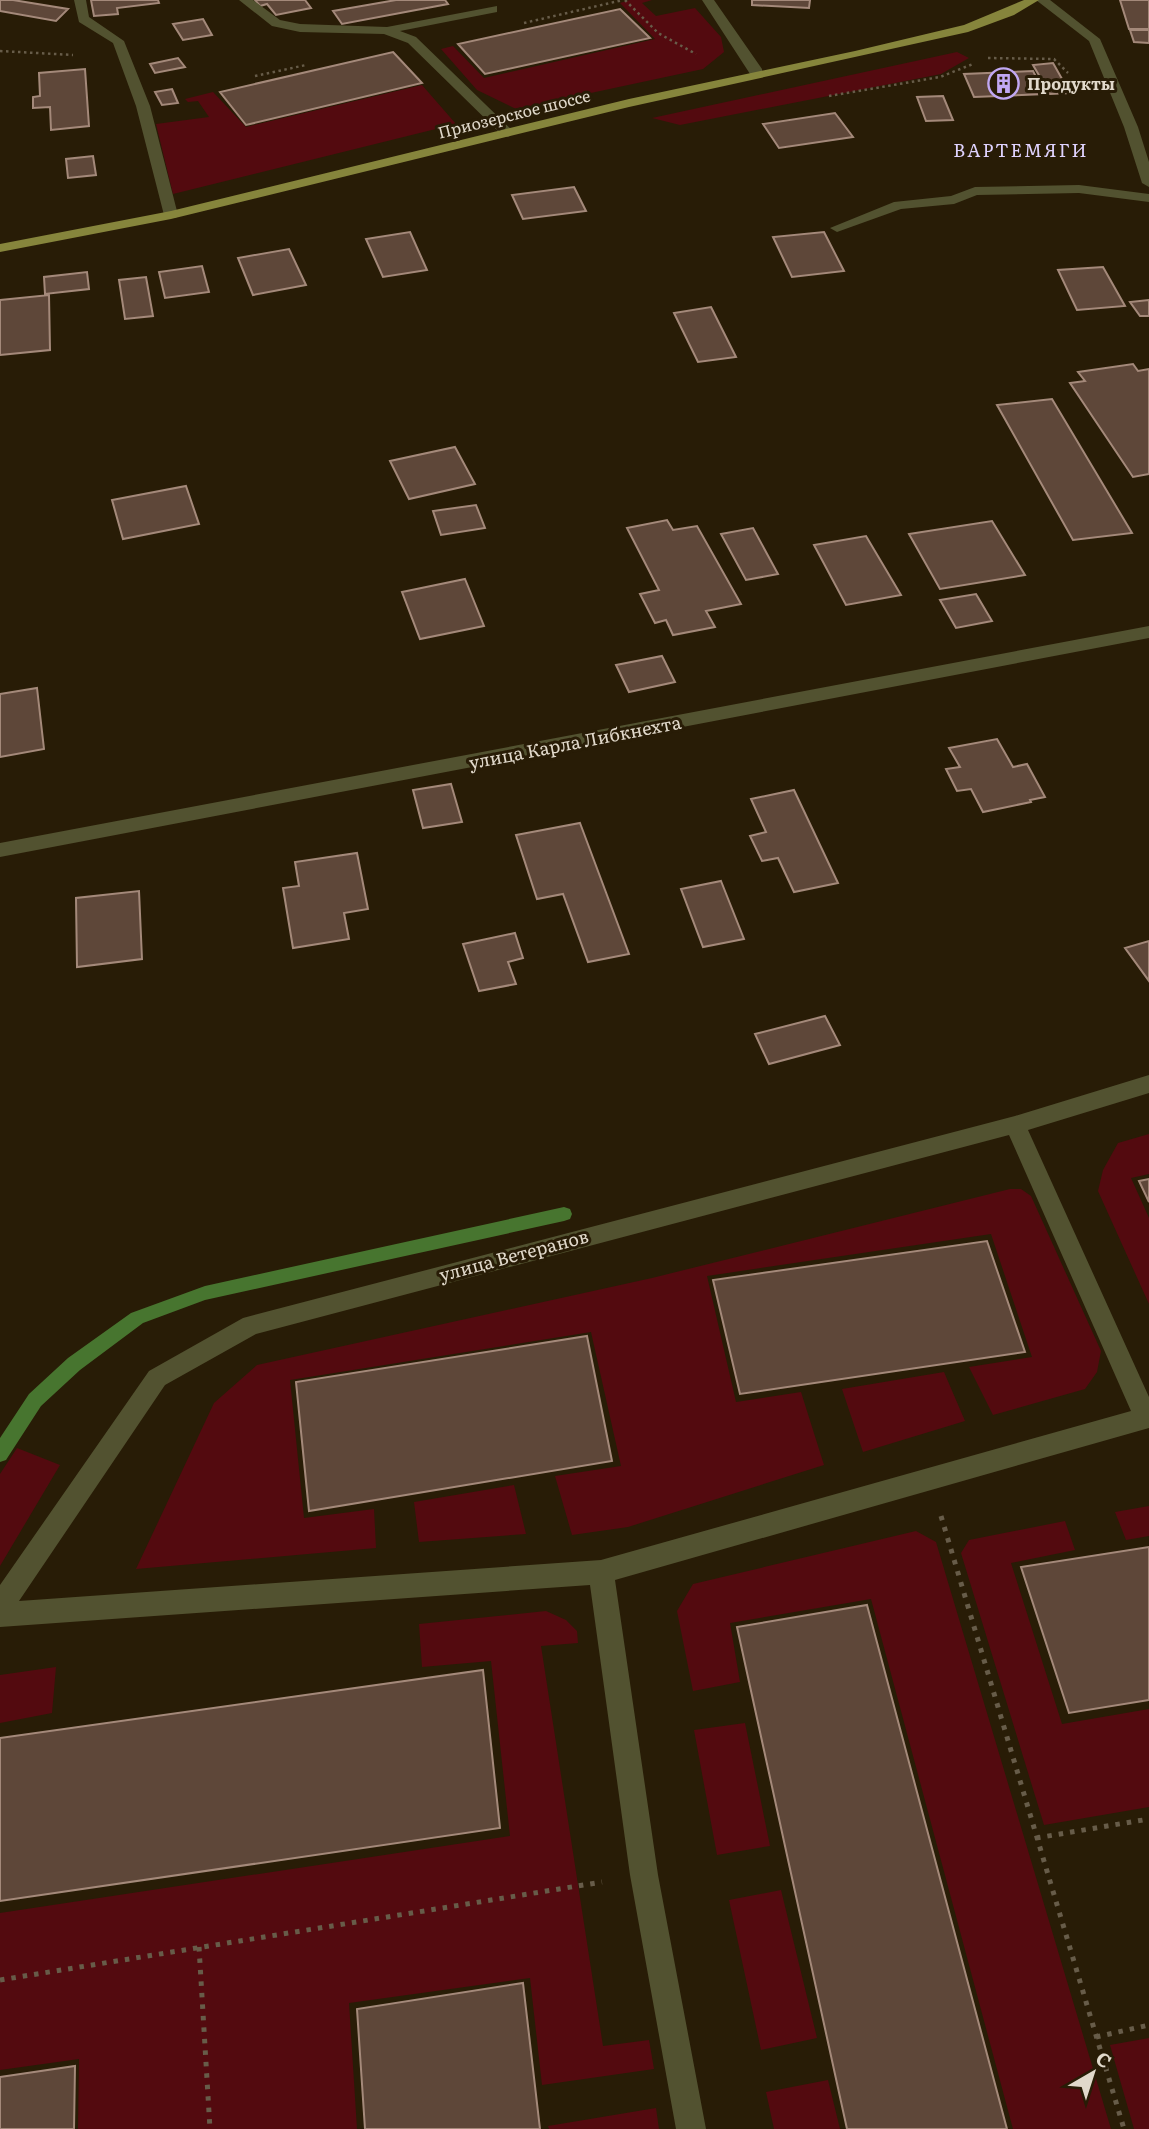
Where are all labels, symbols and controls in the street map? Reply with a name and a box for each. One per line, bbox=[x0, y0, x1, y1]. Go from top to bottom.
building icon: Продукты bbox=[987, 67, 1021, 101]
place label: Продукты bbox=[1027, 71, 1115, 95]
street label: Приозерское шоссе bbox=[435, 82, 593, 144]
district label: ВАРТЕМЯГИ bbox=[953, 136, 1089, 163]
street label: улица Карла Либкнехта bbox=[466, 708, 684, 775]
street label: улица Ветеранов bbox=[436, 1222, 591, 1287]
north arrow bbox=[1058, 2038, 1128, 2108]
text: С bbox=[1090, 2044, 1118, 2074]

